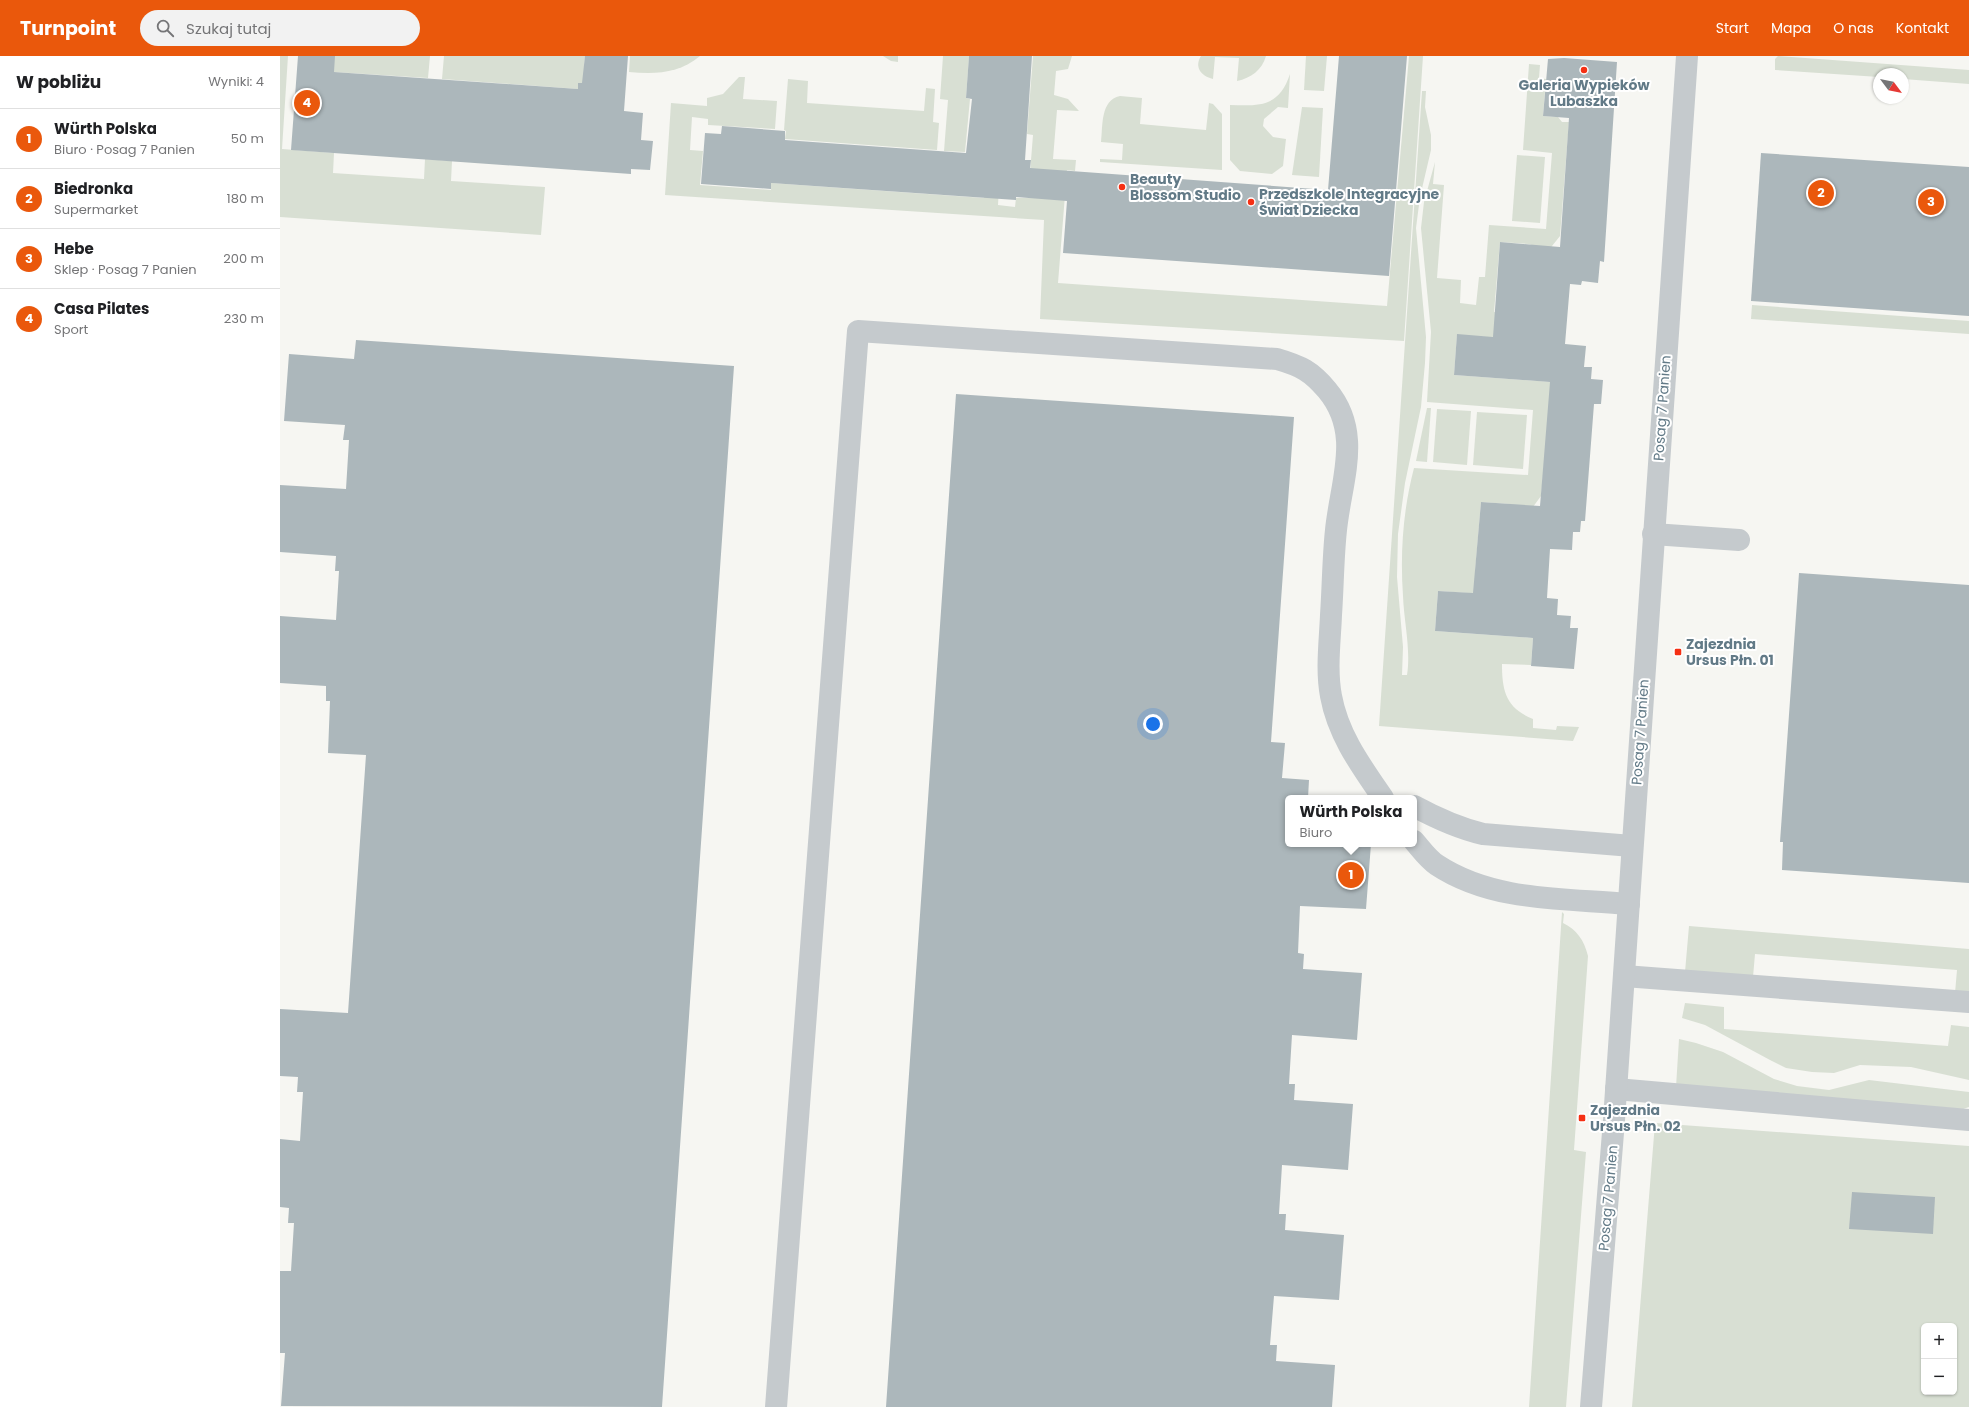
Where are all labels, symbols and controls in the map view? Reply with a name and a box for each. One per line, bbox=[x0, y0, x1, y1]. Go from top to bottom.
search box bbox=[140, 10, 420, 46]
text: Turnpoint bbox=[20, 15, 116, 42]
icon: search bbox=[154, 17, 176, 39]
text: Szukaj tutaj bbox=[186, 18, 271, 39]
text: Start bbox=[1716, 18, 1749, 38]
text: Mapa bbox=[1771, 18, 1811, 38]
text: O nas bbox=[1833, 18, 1874, 38]
text: Kontakt bbox=[1896, 18, 1949, 38]
marker: Galeria Wypieków Lubaszka bbox=[1579, 65, 1589, 75]
north arrow bbox=[1873, 68, 1909, 104]
text: W pobliżu bbox=[16, 70, 101, 94]
text: Wyniki: 4 bbox=[208, 72, 264, 91]
place label: Galeria Wypieków Lubaszka bbox=[1518, 75, 1650, 111]
pin: 4 bbox=[294, 88, 320, 118]
text: Würth Polska bbox=[54, 118, 157, 139]
text: 1 bbox=[27, 129, 31, 148]
text: 50 m bbox=[231, 129, 264, 148]
text: Biuro · Posag 7 Panien bbox=[54, 140, 195, 159]
place label: Beauty Blossom Studio bbox=[1130, 169, 1241, 205]
text: Biedronka bbox=[54, 178, 133, 199]
pin: 2 bbox=[1808, 178, 1834, 208]
marker: Beauty Blossom Studio bbox=[1117, 182, 1127, 192]
place label: Przedszkole Integracyjne Świat Dziecka bbox=[1259, 184, 1440, 220]
pin: 3 bbox=[1918, 187, 1944, 217]
text: 2 bbox=[25, 189, 33, 208]
text: 180 m bbox=[227, 189, 264, 208]
marker: Przedszkole Integracyjne Świat Dziecka bbox=[1246, 197, 1256, 207]
text: Supermarket bbox=[54, 200, 138, 219]
text: Hebe bbox=[54, 238, 94, 259]
text: 3 bbox=[25, 249, 33, 268]
text: 200 m bbox=[223, 249, 264, 268]
text: Sklep · Posag 7 Panien bbox=[54, 260, 197, 279]
text: Casa Pilates bbox=[54, 298, 149, 319]
text: 4 bbox=[25, 309, 33, 328]
text: 230 m bbox=[224, 309, 264, 328]
text: Sport bbox=[54, 320, 88, 339]
street label: Posag 7 Panien bbox=[1648, 354, 1676, 462]
place label: Zajezdnia Ursus Płn. 01 bbox=[1686, 634, 1774, 670]
marker: Zajezdnia Ursus Płn. 01 bbox=[1673, 647, 1683, 657]
street label: Posag 7 Panien bbox=[1626, 678, 1654, 786]
your location bbox=[1143, 714, 1163, 734]
popup bbox=[1285, 795, 1417, 847]
text: Würth Polska bbox=[1300, 801, 1402, 822]
text: Biuro bbox=[1300, 823, 1332, 842]
pin: 1 bbox=[1338, 860, 1364, 890]
place label: Zajezdnia Ursus Płn. 02 bbox=[1590, 1100, 1681, 1136]
marker: Zajezdnia Ursus Płn. 02 bbox=[1577, 1113, 1587, 1123]
street label: Posag 7 Panien bbox=[1593, 1144, 1623, 1252]
map controls bbox=[1921, 1323, 1957, 1395]
button: + bbox=[1921, 1323, 1957, 1359]
button: − bbox=[1921, 1359, 1957, 1395]

